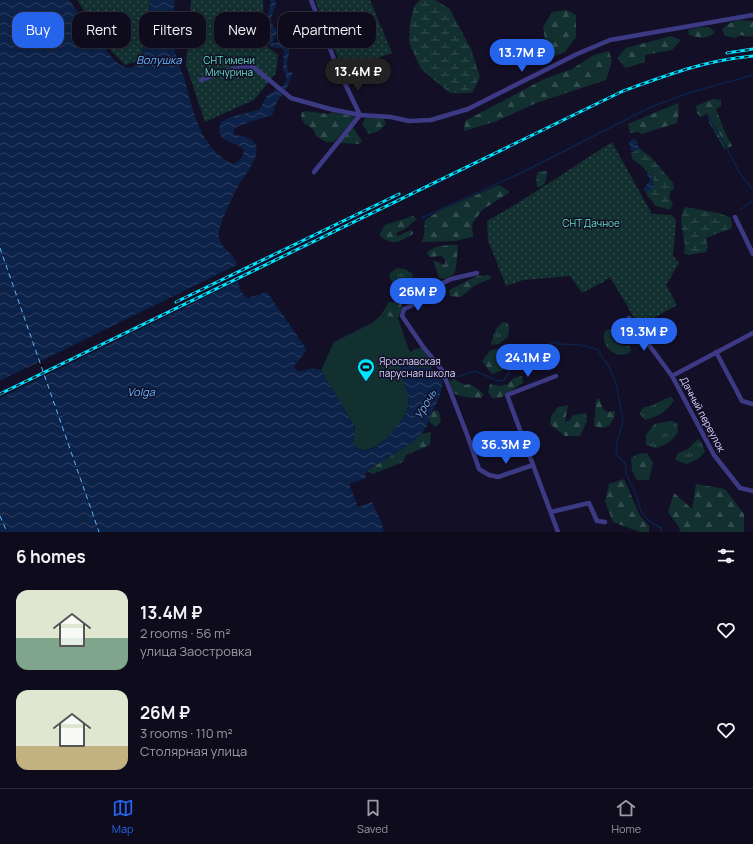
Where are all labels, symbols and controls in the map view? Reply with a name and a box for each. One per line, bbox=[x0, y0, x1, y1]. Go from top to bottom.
chip: Buy bbox=[12, 12, 64, 48]
chip: Rent bbox=[72, 12, 131, 48]
chip: Filters bbox=[139, 12, 206, 48]
chip: New bbox=[214, 12, 270, 48]
chip: Apartment bbox=[278, 12, 376, 48]
pin: 13.7M ₽ bbox=[485, 39, 559, 73]
text: 13.7M ₽ bbox=[499, 43, 545, 61]
water label: Волушка bbox=[136, 52, 183, 67]
park label: СНТ имени Мичурина bbox=[203, 53, 255, 79]
pin: 13.4M ₽ bbox=[321, 58, 395, 92]
text: 13.4M ₽ bbox=[334, 62, 382, 80]
park label: СНТ Дачное bbox=[562, 216, 620, 230]
pin: 26M ₽ bbox=[390, 278, 446, 312]
text: 26M ₽ bbox=[399, 282, 437, 300]
pin: 19.3M ₽ bbox=[607, 318, 681, 352]
text: 19.3M ₽ bbox=[620, 322, 668, 340]
pin: 24.1M ₽ bbox=[491, 344, 565, 378]
text: 24.1M ₽ bbox=[505, 348, 551, 366]
place label: Ярославская парусная школа bbox=[379, 354, 455, 380]
sports icon: Ярославская парусная школа bbox=[356, 357, 376, 382]
street label: Дачный переулок bbox=[677, 374, 729, 455]
water label: Volga bbox=[127, 384, 156, 399]
water label: Урочь bbox=[411, 386, 440, 421]
pin: 36.3M ₽ bbox=[469, 431, 543, 465]
text: 36.3M ₽ bbox=[481, 435, 531, 453]
text: 6 homes bbox=[16, 545, 86, 568]
icon: filters bbox=[715, 545, 737, 567]
text: 13.4M ₽ bbox=[140, 601, 202, 624]
icon: home bbox=[48, 606, 96, 654]
icon: heart bbox=[715, 619, 737, 641]
text: 2 rooms · 56 m² bbox=[140, 624, 230, 642]
text: улица Заостровка bbox=[140, 642, 252, 660]
text: 26M ₽ bbox=[140, 701, 190, 724]
icon: home bbox=[48, 706, 96, 754]
icon: heart bbox=[715, 719, 737, 741]
text: 3 rooms · 110 m² bbox=[140, 724, 233, 742]
text: Столярная улица bbox=[140, 742, 247, 760]
tab: Map bbox=[112, 797, 134, 836]
tab: Saved bbox=[357, 797, 388, 836]
tab: Home bbox=[612, 797, 641, 836]

